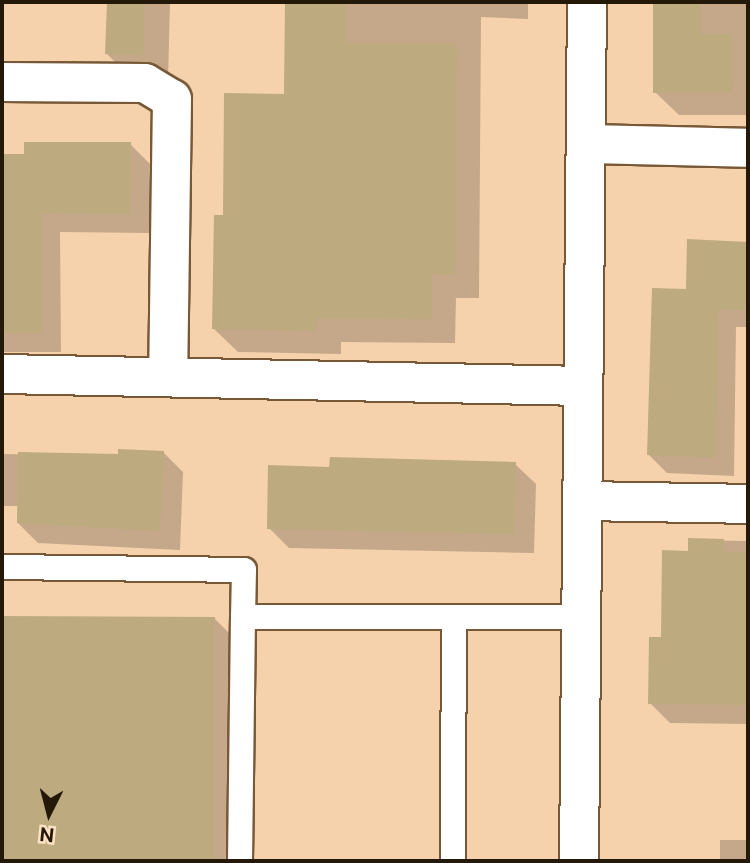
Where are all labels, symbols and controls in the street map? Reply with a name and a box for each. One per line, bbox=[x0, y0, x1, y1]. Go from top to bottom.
north arrow bbox=[14, 779, 84, 849]
text: N bbox=[38, 823, 55, 847]

